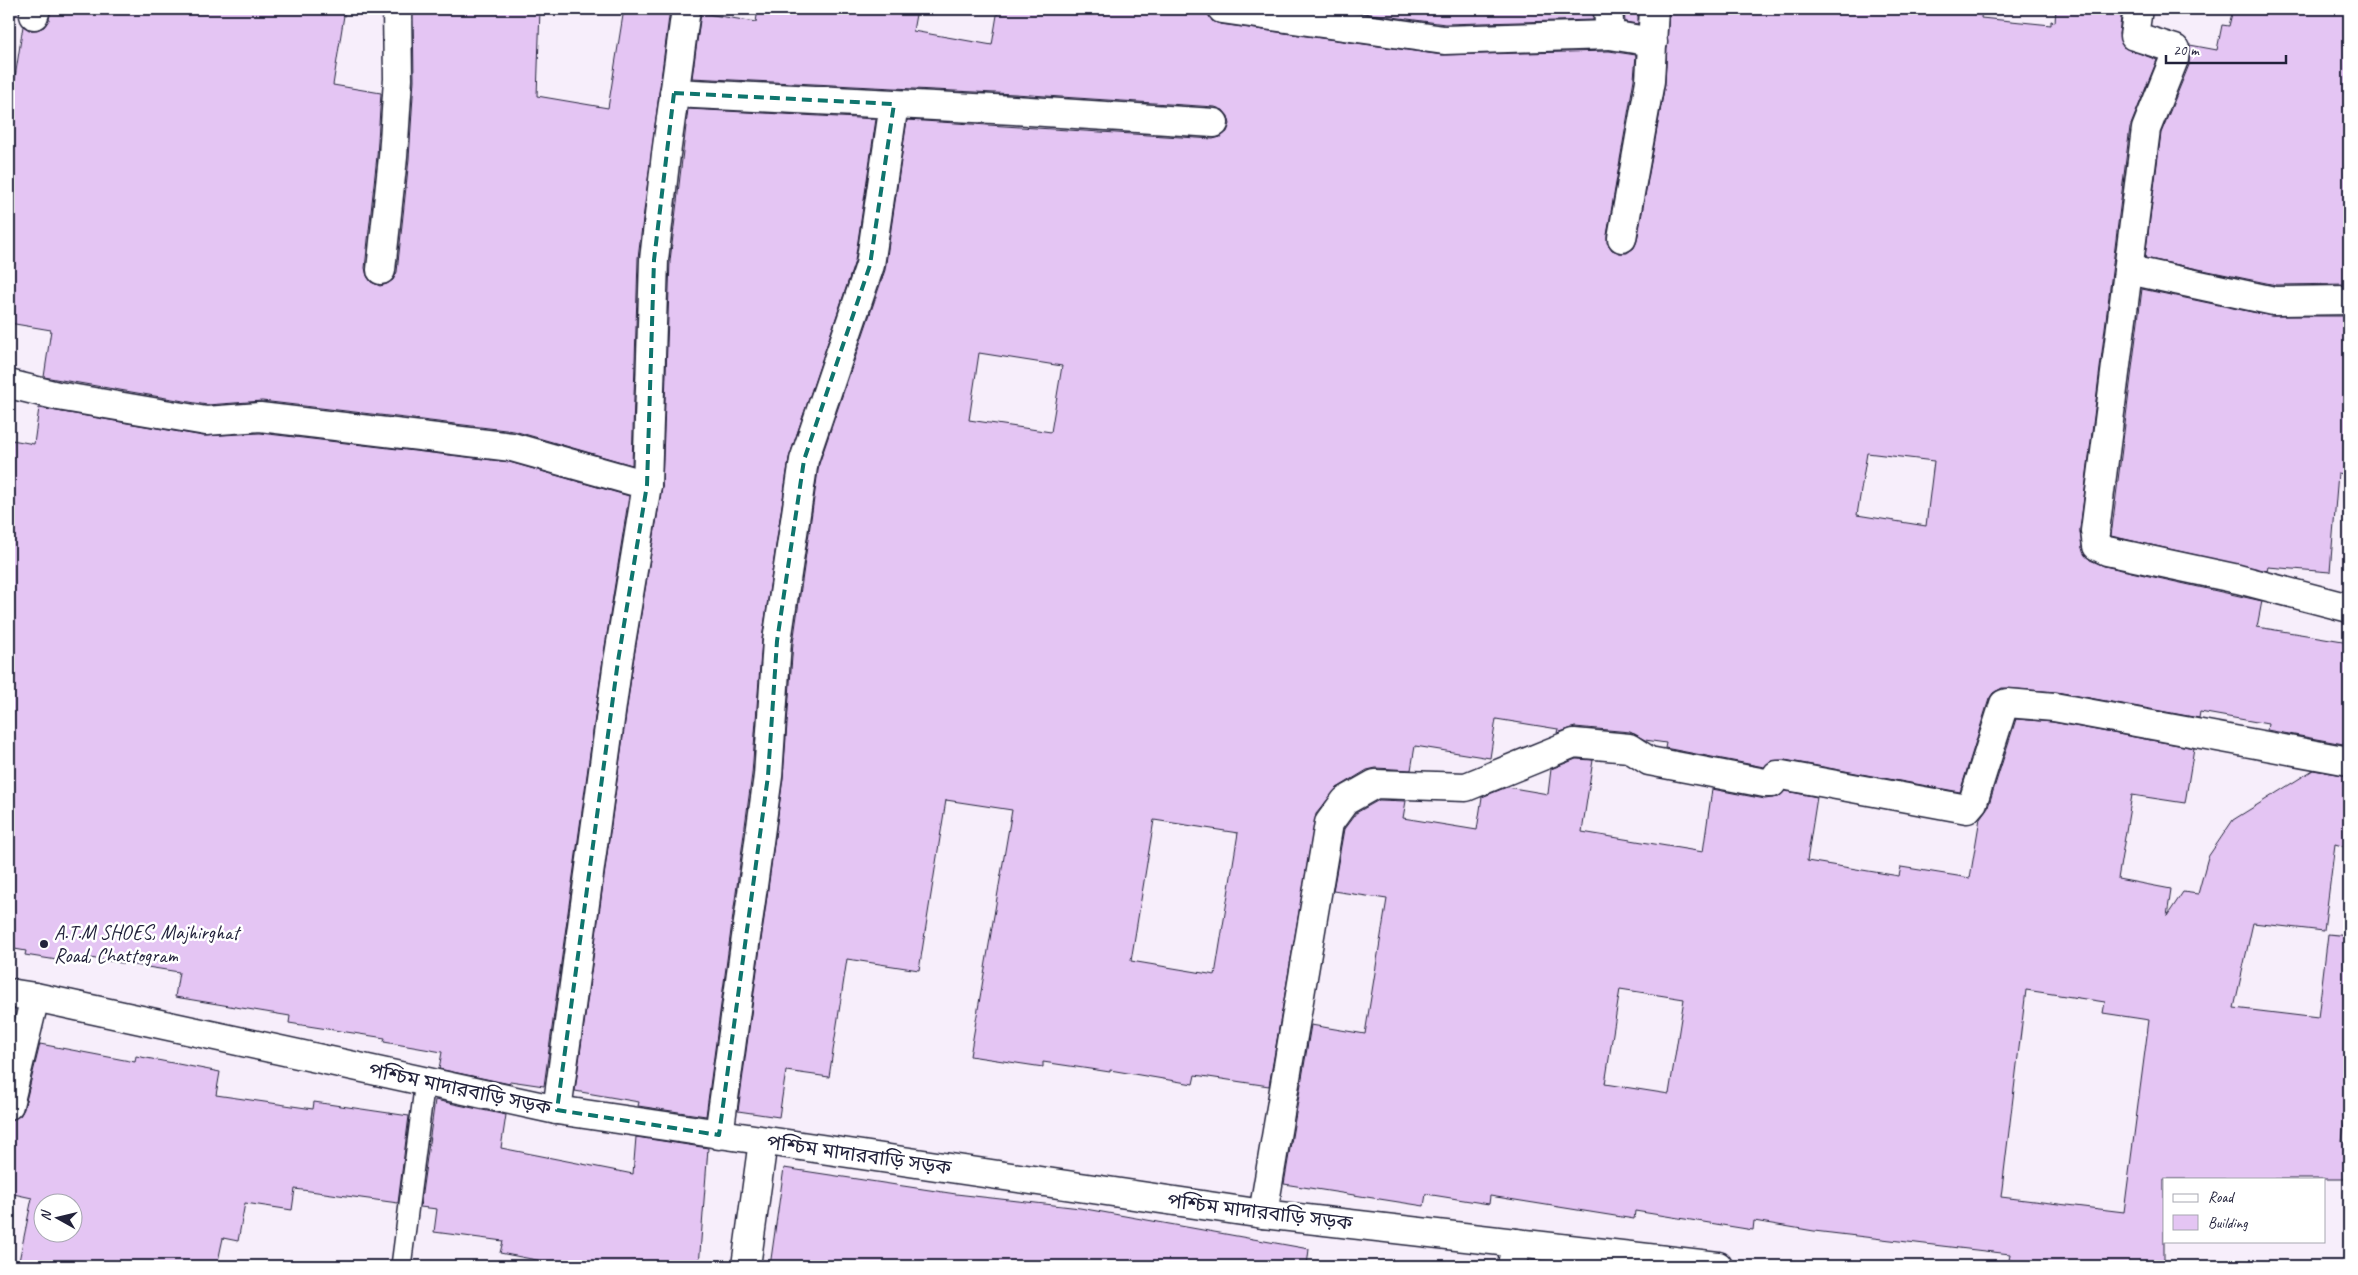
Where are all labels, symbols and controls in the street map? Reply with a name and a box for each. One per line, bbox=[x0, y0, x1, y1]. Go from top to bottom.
scale bar bbox=[2166, 32, 2286, 64]
text: 20 m bbox=[2173, 41, 2200, 60]
place label: A.T.M SHOES, Majhirghat Road, Chattogram bbox=[54, 920, 242, 968]
marker: A.T.M SHOES, Majhirghat Road, Chattogram bbox=[38, 938, 50, 950]
street label: পশ্চিম মাদারবাড়ি সড়ক bbox=[366, 1057, 554, 1121]
street label: পশ্চিম মাদারবাড়ি সড়ক bbox=[765, 1130, 954, 1180]
legend bbox=[2163, 1178, 2326, 1242]
street label: পশ্চিম মাদারবাড়ি সড়ক bbox=[1166, 1188, 1355, 1236]
text: Road bbox=[2208, 1188, 2235, 1207]
north arrow bbox=[32, 1192, 82, 1242]
text: N bbox=[37, 1208, 55, 1222]
text: Building bbox=[2208, 1214, 2248, 1233]

